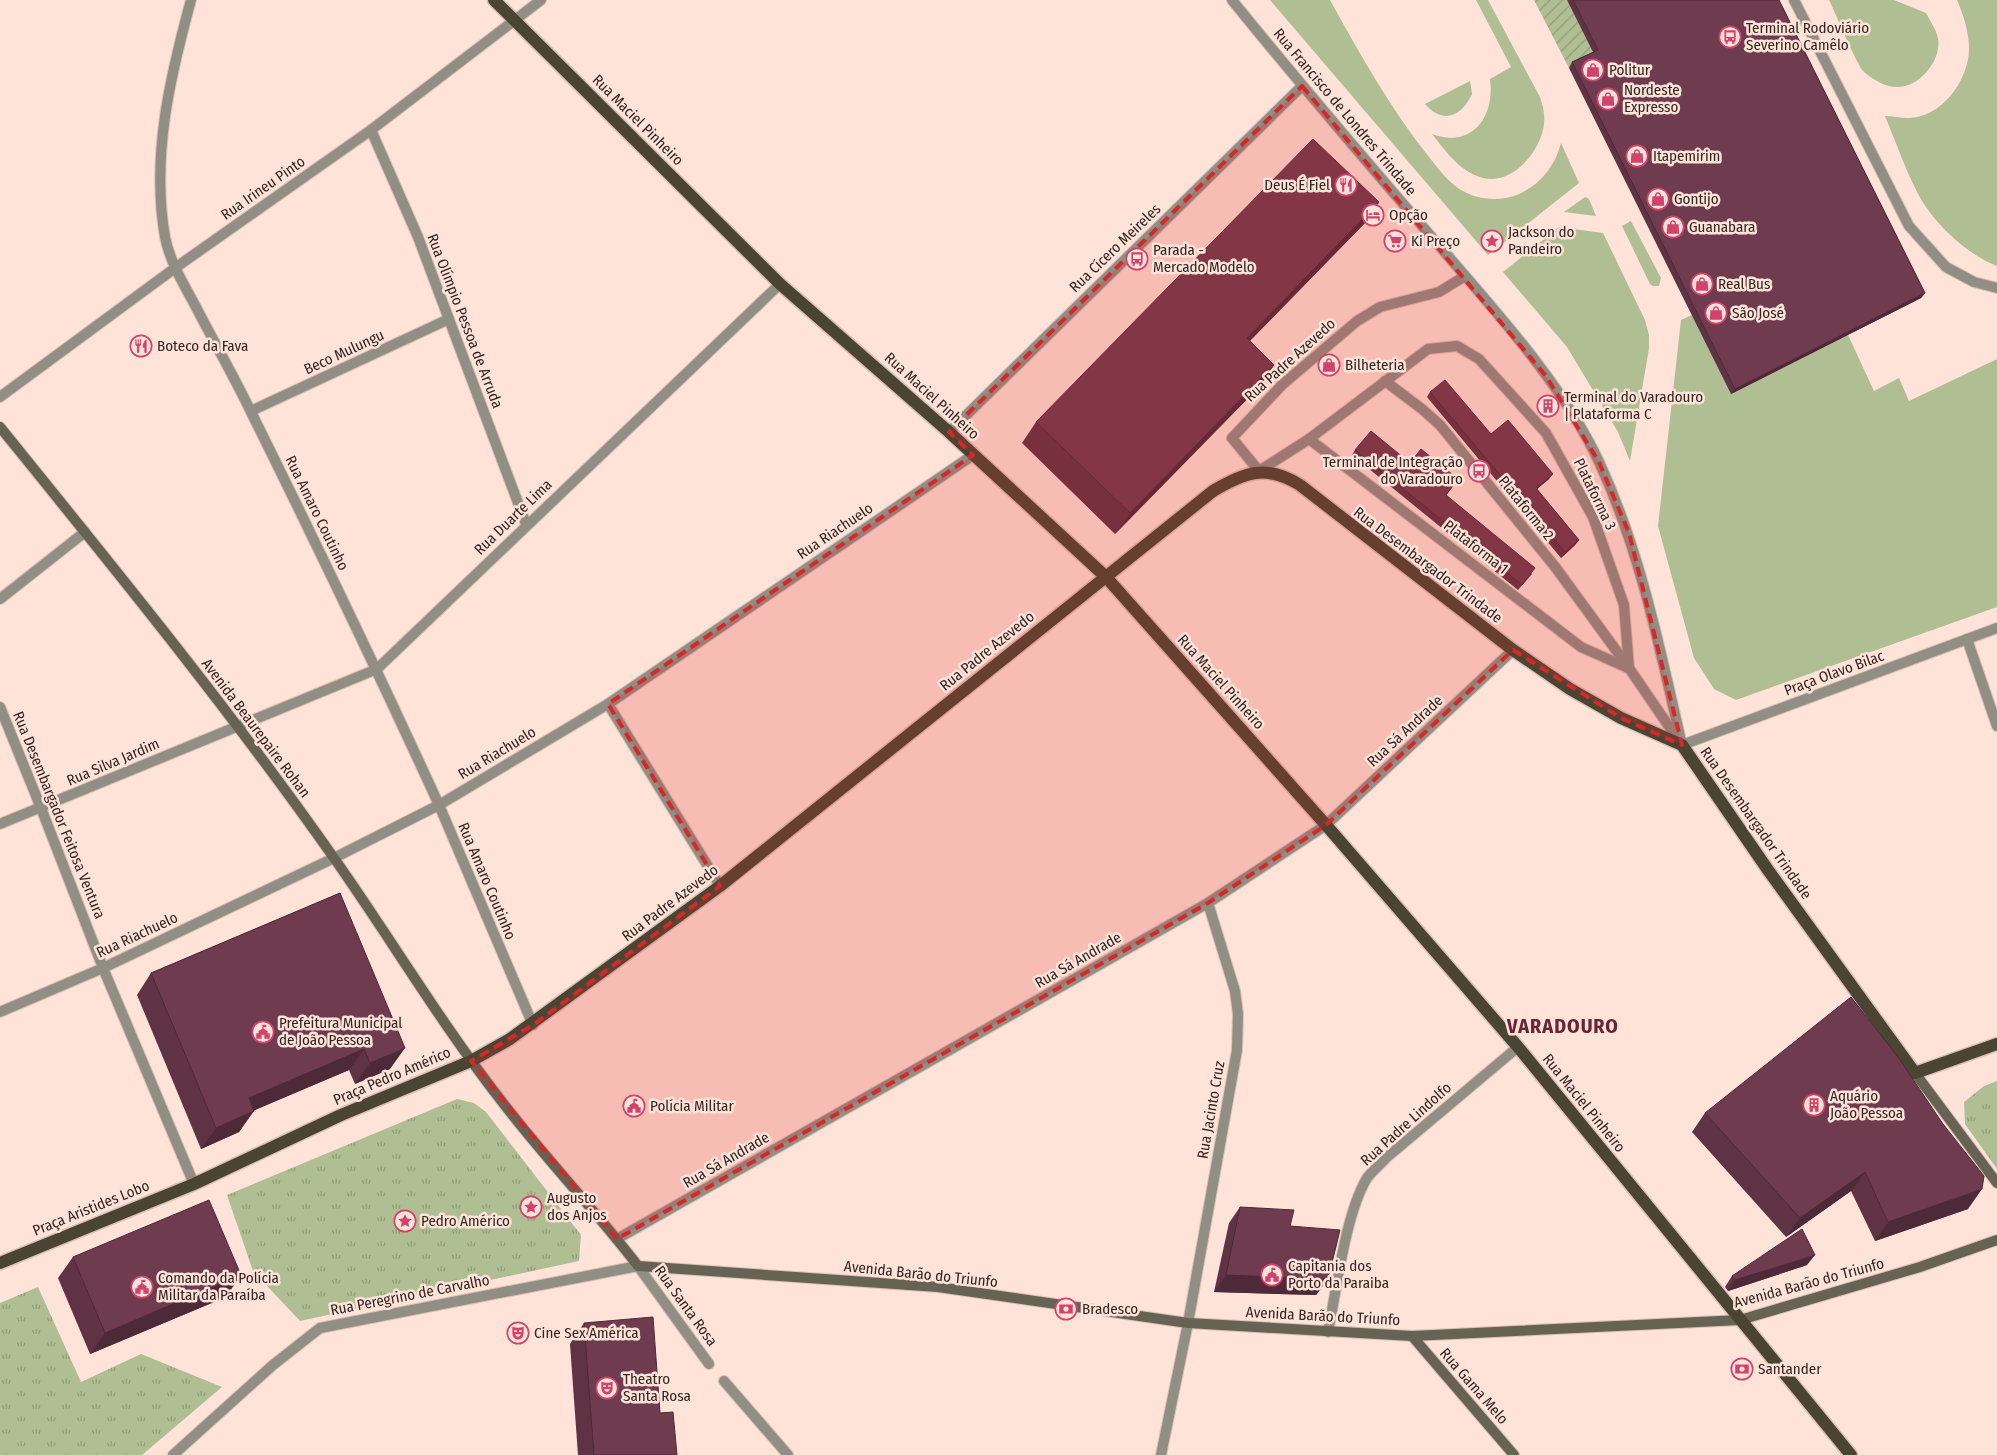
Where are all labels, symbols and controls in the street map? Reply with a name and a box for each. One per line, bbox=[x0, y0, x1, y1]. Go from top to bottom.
place label: Terminal Rodoviário Severino Camêlo bbox=[1746, 19, 1869, 54]
street label: Rua Francisco de Londres Trindade bbox=[1270, 25, 1420, 199]
bus stop icon: Terminal Rodoviário Severino Camêlo bbox=[1718, 25, 1742, 49]
shop icon: Politur bbox=[1581, 58, 1605, 82]
place label: Politur bbox=[1609, 61, 1651, 79]
street label: Rua Maciel Pinheiro bbox=[589, 71, 687, 169]
place label: Nordeste Expresso bbox=[1624, 81, 1680, 116]
shop icon: Nordeste Expresso bbox=[1596, 87, 1620, 111]
shop icon: Itapemirim bbox=[1625, 144, 1649, 168]
place label: Itapemirim bbox=[1653, 147, 1720, 165]
street label: Rua Irineu Pinto bbox=[217, 152, 309, 224]
restaurant icon: Deus É Fiel bbox=[1334, 173, 1358, 197]
place label: Deus É Fiel bbox=[1264, 176, 1330, 194]
shop icon: Gontijo bbox=[1646, 187, 1670, 211]
place label: Gontijo bbox=[1674, 190, 1719, 208]
street label: Rua Cícero Meireles bbox=[1066, 200, 1164, 296]
hotel icon: Opção bbox=[1361, 203, 1385, 227]
place label: Opção bbox=[1389, 206, 1428, 224]
shop icon: Guanabara bbox=[1661, 215, 1685, 239]
place label: Guanabara bbox=[1689, 218, 1755, 236]
place label: Jackson do Pandeiro bbox=[1508, 223, 1575, 258]
supermarket icon: Ki Preço bbox=[1383, 229, 1407, 253]
place icon: Jackson do Pandeiro bbox=[1480, 229, 1504, 253]
street label: Rua Olímpio Pessoa de Arruda bbox=[423, 231, 507, 411]
place label: Ki Preço bbox=[1411, 232, 1460, 250]
place label: Parada - Mercado Modelo bbox=[1153, 241, 1255, 276]
bus stop icon: Parada - Mercado Modelo bbox=[1125, 247, 1149, 271]
shop icon: Real Bus bbox=[1690, 272, 1714, 296]
place label: Real Bus bbox=[1718, 275, 1770, 293]
shop icon: São José bbox=[1704, 301, 1728, 325]
place label: São José bbox=[1732, 304, 1784, 322]
street label: Rua Padre Azevedo bbox=[1241, 314, 1339, 406]
street label: Beco Mulungu bbox=[301, 326, 387, 378]
restaurant icon: Boteco da Fava bbox=[129, 334, 153, 358]
place label: Boteco da Fava bbox=[157, 337, 248, 355]
street label: Rua Maciel Pinheiro bbox=[881, 349, 983, 443]
shop icon: Bilheteria bbox=[1317, 353, 1341, 377]
place label: Bilheteria bbox=[1345, 356, 1405, 374]
place label: Terminal do Varadouro | Plataforma C bbox=[1564, 388, 1703, 423]
building icon: Terminal do Varadouro | Plataforma C bbox=[1536, 394, 1560, 418]
street label: Rua Amaro Coutinho bbox=[281, 453, 353, 573]
place label: Terminal de Integração do Varadouro bbox=[1323, 453, 1463, 488]
street label: Plataforma 3 bbox=[1570, 455, 1620, 533]
bus stop icon: Terminal de Integração do Varadouro bbox=[1467, 459, 1491, 483]
street label: Plataforma 2 bbox=[1495, 472, 1558, 544]
street label: Rua Duarte Lima bbox=[470, 475, 556, 559]
street label: Rua Riachuelo bbox=[794, 499, 876, 563]
street label: Rua Desembargador Trindade bbox=[1350, 503, 1506, 627]
street label: Plataforma 1 bbox=[1440, 516, 1512, 578]
street label: Rua Padre Azevedo bbox=[936, 607, 1038, 695]
street label: Rua Maciel Pinheiro bbox=[1174, 631, 1268, 733]
street label: Praça Olavo Bilac bbox=[1782, 646, 1887, 699]
street label: Avenida Beaurepaire Rohan bbox=[198, 655, 314, 801]
street label: Rua Sá Andrade bbox=[1364, 691, 1446, 771]
street label: Rua Desembargador Feitosa Ventura bbox=[9, 709, 109, 921]
street label: Rua Riachuelo bbox=[455, 723, 539, 783]
street label: Rua Silva Jardim bbox=[64, 734, 162, 790]
street label: Rua Desembargador Trindade bbox=[1697, 743, 1815, 903]
street label: Rua Amaro Coutinho bbox=[454, 820, 520, 942]
street label: Rua Padre Azevedo bbox=[618, 861, 722, 945]
street label: Rua Riachuelo bbox=[94, 908, 181, 962]
street label: Rua Sá Andrade bbox=[1032, 928, 1124, 992]
place label: Prefeitura Municipal de João Pessoa bbox=[279, 1014, 402, 1049]
district label: VARADOURO bbox=[1506, 1014, 1619, 1038]
public building icon: Prefeitura Municipal de João Pessoa bbox=[251, 1020, 275, 1044]
street label: Praça Pedro Américo bbox=[331, 1043, 453, 1109]
street label: Rua Maciel Pinheiro bbox=[1539, 1050, 1629, 1156]
street label: Rua Jacinto Cruz bbox=[1194, 1060, 1228, 1160]
street label: Rua Padre Lindolfo bbox=[1357, 1079, 1455, 1169]
place label: Aquário João Pessoa bbox=[1830, 1087, 1903, 1122]
building icon: Aquário João Pessoa bbox=[1802, 1093, 1826, 1117]
public building icon: Polícia Militar bbox=[622, 1094, 646, 1118]
place label: Polícia Militar bbox=[650, 1097, 734, 1115]
street label: Rua Sá Andrade bbox=[680, 1128, 772, 1192]
street label: Praça Aristides Lobo bbox=[30, 1176, 152, 1240]
place label: Augusto dos Anjos bbox=[547, 1189, 607, 1224]
place icon: Augusto dos Anjos bbox=[519, 1195, 543, 1219]
place icon: Pedro Américo bbox=[393, 1209, 417, 1233]
place label: Pedro Américo bbox=[421, 1212, 510, 1230]
street label: Avenida Barão do Triunfo bbox=[1732, 1254, 1886, 1312]
street label: Avenida Barão do Triunfo bbox=[843, 1257, 999, 1291]
place label: Capitania dos Porto da Paraiba bbox=[1288, 1257, 1389, 1292]
street label: Rua Santa Rosa bbox=[651, 1262, 721, 1350]
public building icon: Capitania dos Porto da Paraiba bbox=[1260, 1263, 1284, 1287]
place label: Comando da Polícia Militar da Paraíba bbox=[158, 1269, 279, 1304]
street label: Rua Peregrino de Carvalho bbox=[329, 1271, 491, 1319]
public building icon: Comando da Polícia Militar da Paraíba bbox=[130, 1275, 154, 1299]
bank icon: Bradesco bbox=[1054, 1297, 1078, 1321]
place label: Bradesco bbox=[1082, 1300, 1138, 1318]
street label: Avenida Barão do Triunfo bbox=[1245, 1303, 1401, 1329]
theatre icon: Cine Sex América bbox=[506, 1321, 530, 1345]
place label: Cine Sex América bbox=[534, 1324, 639, 1342]
street label: Rua Gama Melo bbox=[1436, 1344, 1512, 1428]
bank icon: Santander bbox=[1730, 1357, 1754, 1381]
place label: Santander bbox=[1758, 1360, 1822, 1378]
place label: Theatro Santa Rosa bbox=[623, 1370, 691, 1405]
theatre icon: Theatro Santa Rosa bbox=[595, 1376, 619, 1400]

